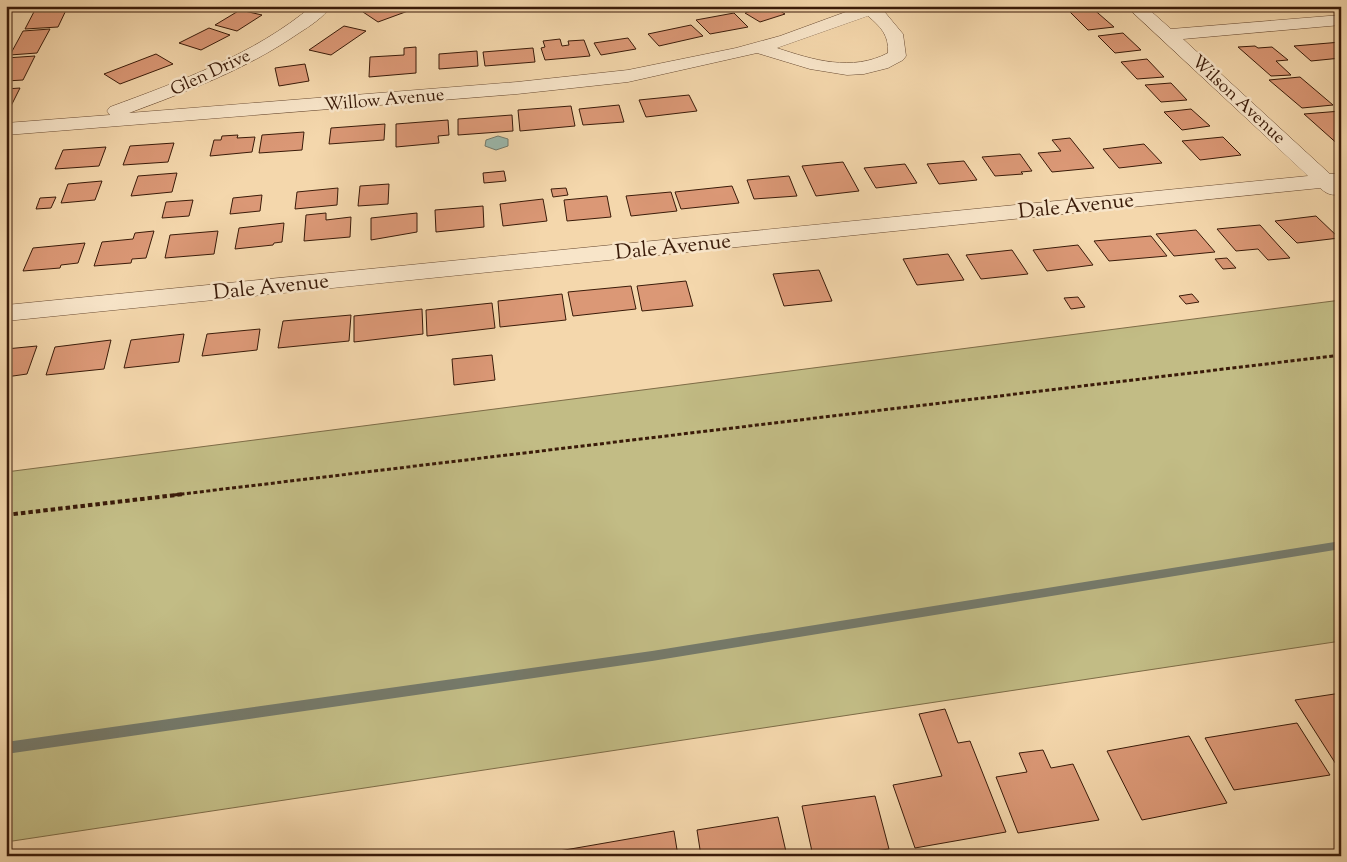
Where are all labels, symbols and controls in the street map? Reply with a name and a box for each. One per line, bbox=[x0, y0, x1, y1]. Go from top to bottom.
street label: Glen Drive bbox=[167, 44, 255, 104]
street label: Wilson Avenue bbox=[1185, 50, 1291, 151]
street label: Willow Avenue bbox=[323, 83, 445, 119]
street label: Dale Avenue bbox=[1017, 186, 1136, 228]
street label: Dale Avenue bbox=[614, 227, 733, 269]
street label: Dale Avenue bbox=[212, 267, 331, 309]

